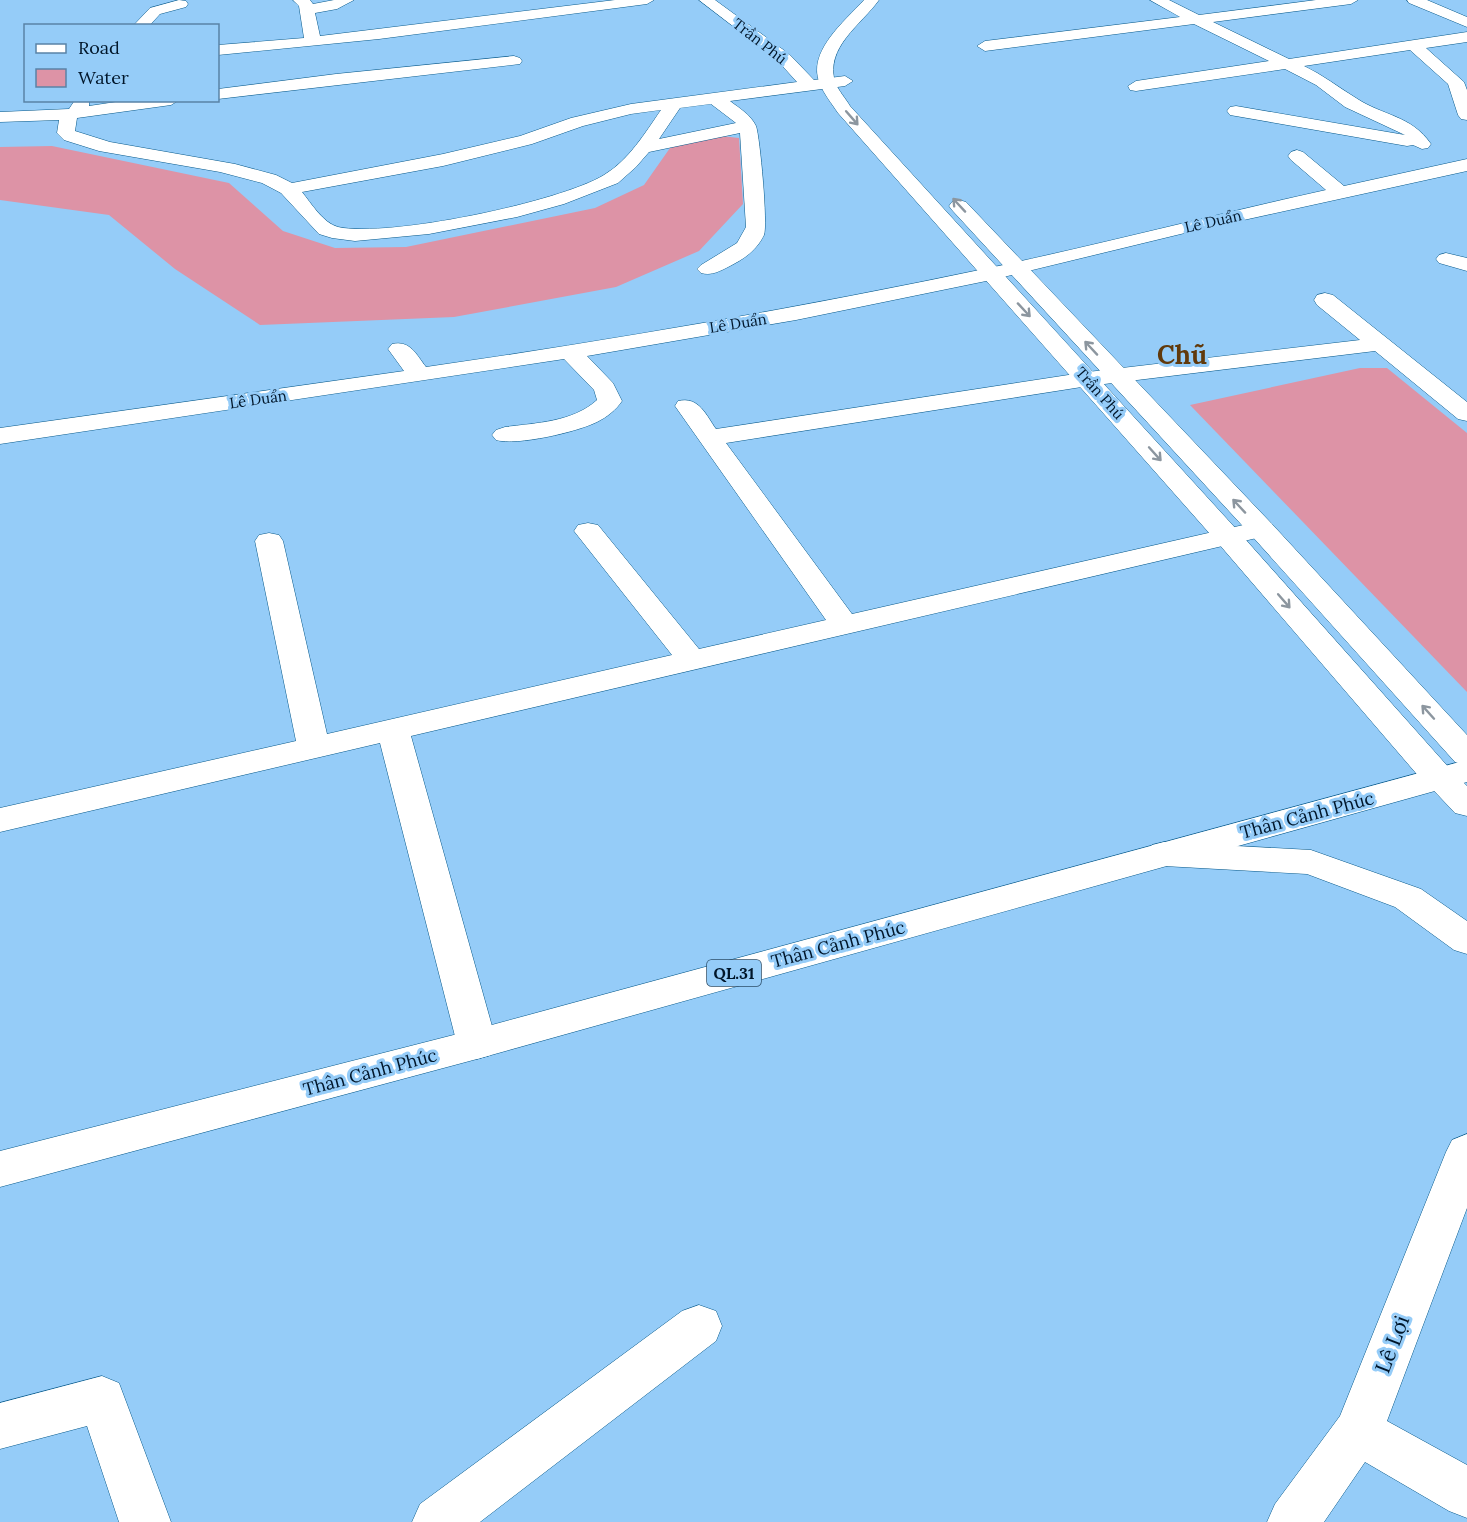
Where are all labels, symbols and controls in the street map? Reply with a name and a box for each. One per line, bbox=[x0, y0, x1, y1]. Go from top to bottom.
street label: Trần Phú bbox=[729, 14, 791, 68]
legend bbox=[24, 24, 219, 102]
text: Road bbox=[78, 36, 120, 59]
text: Water bbox=[78, 66, 129, 89]
one-way arrow bbox=[845, 110, 859, 125]
one-way arrow bbox=[952, 198, 966, 213]
street label: Lê Duẩn bbox=[1183, 205, 1243, 237]
one-way arrow bbox=[1017, 302, 1031, 317]
street label: Lê Duẩn bbox=[708, 309, 768, 337]
district label: Chũ bbox=[1157, 338, 1207, 371]
one-way arrow bbox=[1084, 341, 1099, 356]
street label: Trần Phú bbox=[1072, 363, 1128, 423]
street label: Lê Duẩn bbox=[228, 386, 288, 412]
one-way arrow bbox=[1148, 447, 1162, 462]
one-way arrow bbox=[1232, 498, 1247, 513]
one-way arrow bbox=[1277, 593, 1291, 608]
one-way arrow bbox=[1421, 704, 1435, 719]
street label: Thân Cảnh Phúc bbox=[1238, 786, 1376, 844]
street label: Thân Cảnh Phúc bbox=[769, 915, 907, 973]
road number: QL.31 bbox=[707, 960, 761, 986]
street label: Thân Cảnh Phúc bbox=[301, 1043, 439, 1101]
street label: Lê Lợi bbox=[1369, 1311, 1415, 1377]

